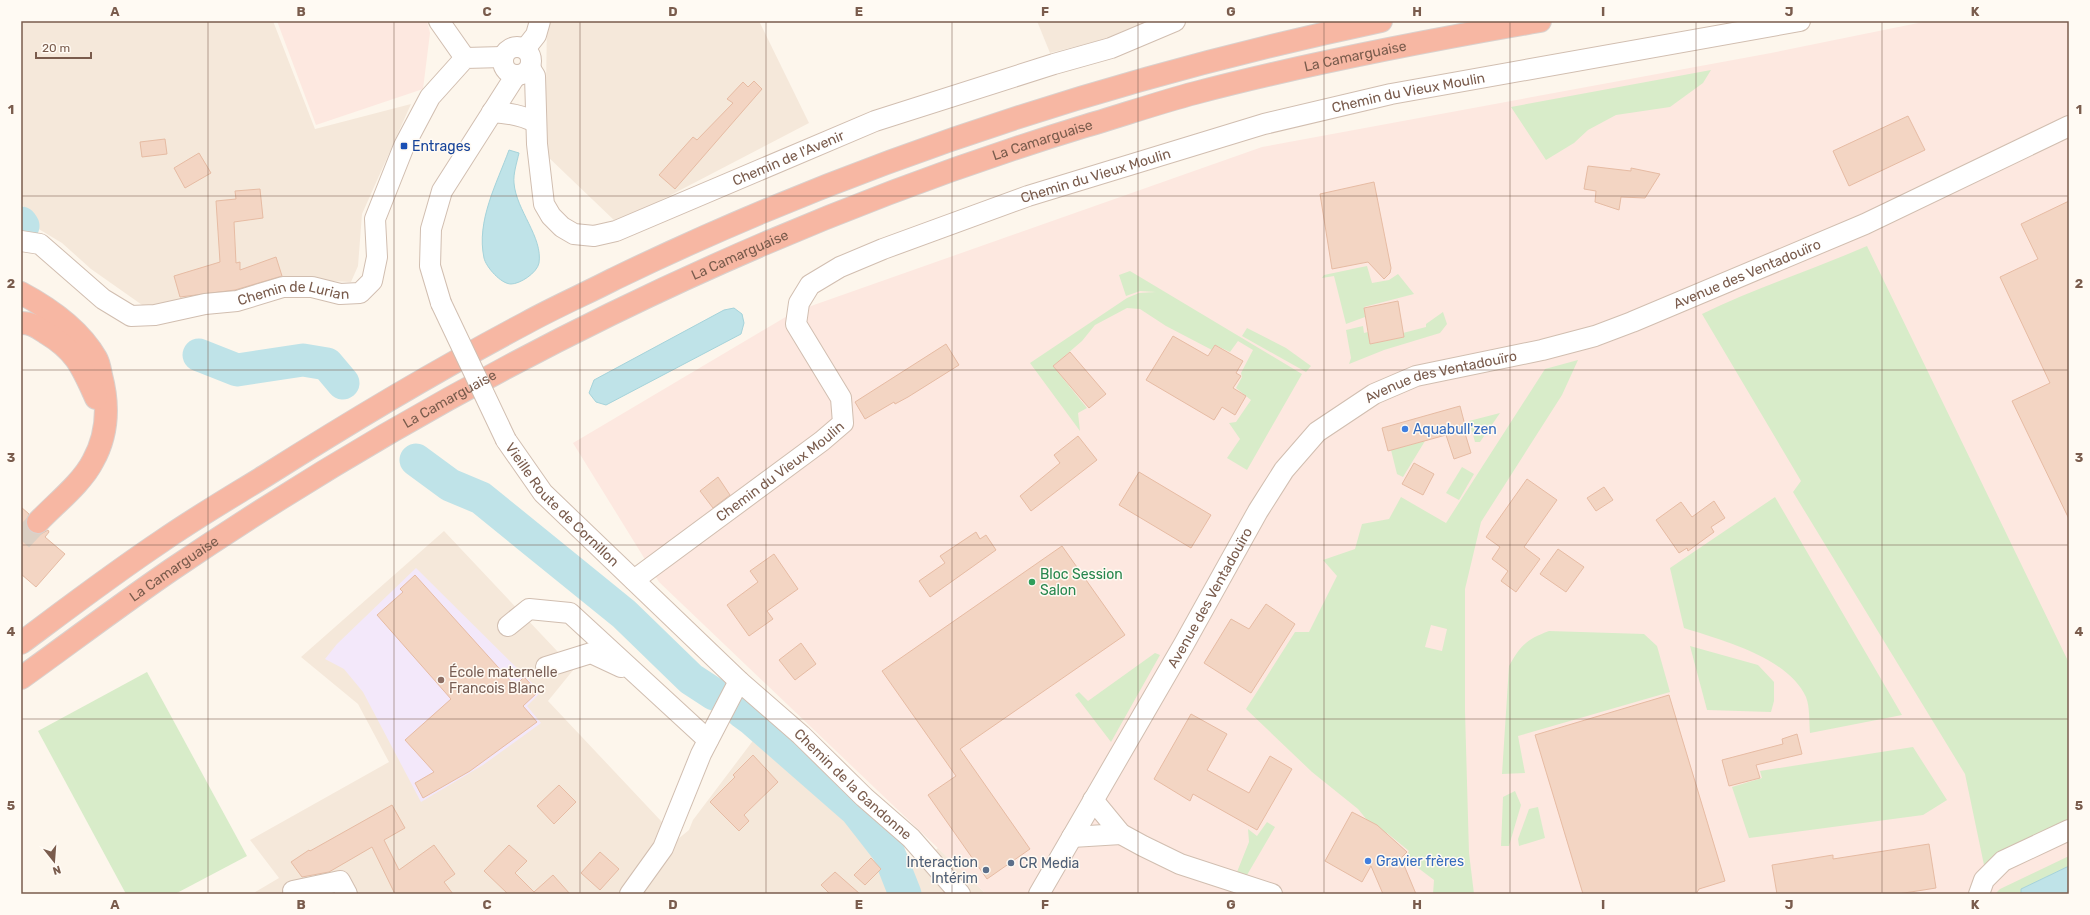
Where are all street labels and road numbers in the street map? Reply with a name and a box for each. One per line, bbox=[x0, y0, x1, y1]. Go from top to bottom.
street label: La Camarguaise bbox=[1302, 37, 1408, 75]
street label: Chemin du Vieux Moulin bbox=[1330, 69, 1486, 117]
street label: La Camarguaise bbox=[990, 116, 1095, 164]
street label: Chemin de l'Avenir bbox=[730, 127, 848, 190]
street label: Chemin du Vieux Moulin bbox=[1018, 145, 1173, 207]
street label: La Camarguaise bbox=[689, 226, 791, 284]
street label: Avenue des Ventadouïro bbox=[1671, 236, 1823, 313]
street label: Chemin de Lurian bbox=[236, 279, 350, 309]
street label: Avenue des Ventadouïro bbox=[1361, 347, 1519, 407]
street label: La Camarguaise bbox=[400, 366, 500, 432]
street label: Chemin du Vieux Moulin bbox=[713, 418, 848, 525]
street label: Vieille Route de Cornillon bbox=[502, 440, 622, 570]
street label: Avenue des Ventadouïro bbox=[1164, 525, 1256, 671]
street label: La Camarguaise bbox=[126, 532, 222, 606]
street label: Chemin de la Gandonne bbox=[791, 725, 915, 844]

